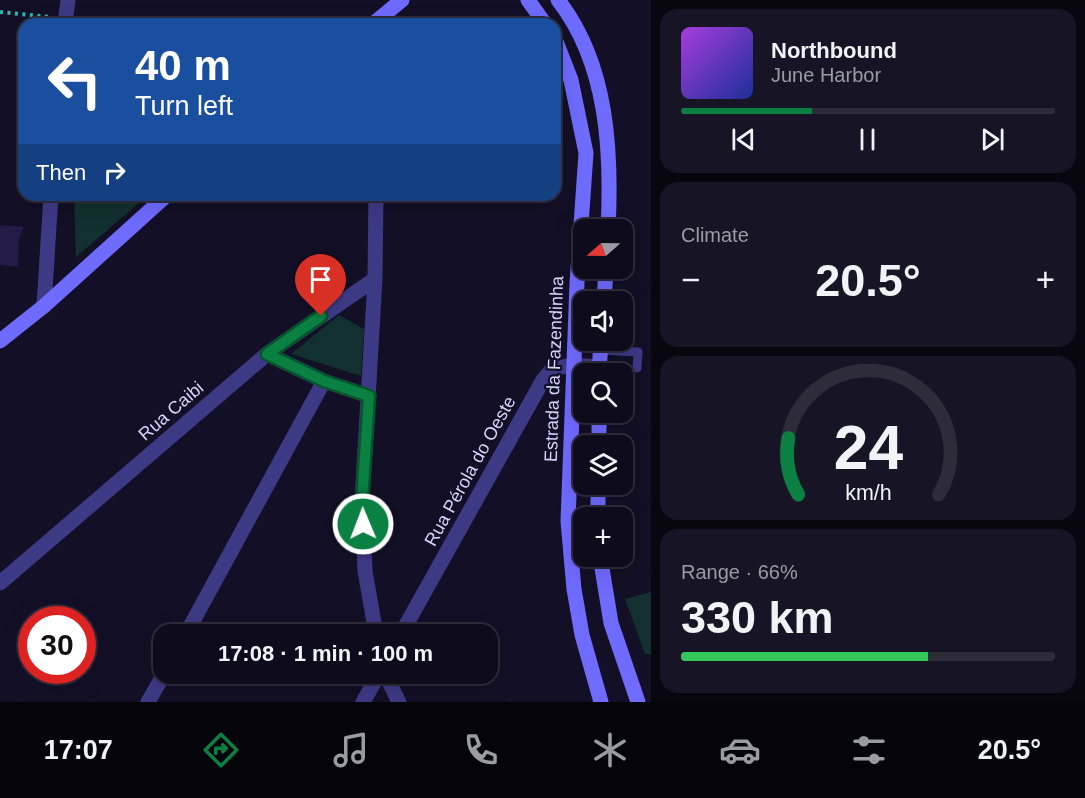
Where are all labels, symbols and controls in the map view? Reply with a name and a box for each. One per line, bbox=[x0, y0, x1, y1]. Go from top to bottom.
text: Northbound bbox=[771, 38, 897, 63]
icon: left bbox=[36, 42, 114, 120]
text: 40 m bbox=[135, 42, 231, 89]
text: June Harbor bbox=[771, 64, 881, 86]
text: Turn left bbox=[135, 91, 233, 121]
icon: previous bbox=[727, 123, 760, 156]
icon: pause bbox=[851, 123, 884, 156]
icon: next bbox=[976, 123, 1009, 156]
icon: right bbox=[98, 156, 131, 189]
text: Then bbox=[36, 160, 86, 185]
north arrow bbox=[573, 219, 633, 279]
map controls bbox=[573, 219, 633, 567]
text: Climate bbox=[681, 224, 749, 246]
pin bbox=[295, 254, 346, 316]
text: 20.5° bbox=[815, 255, 921, 306]
text: − bbox=[681, 261, 700, 298]
text: + bbox=[1036, 261, 1055, 298]
icon: arrive bbox=[304, 263, 337, 296]
street label: Estrada da Fazendinha bbox=[541, 275, 567, 462]
button: sound bbox=[573, 291, 633, 351]
button: search bbox=[573, 363, 633, 423]
street label: Rua Caibi bbox=[135, 378, 207, 444]
street label: Rua Pérola do Oeste bbox=[421, 393, 519, 549]
text: 24 bbox=[833, 413, 903, 482]
button: layers bbox=[573, 435, 633, 495]
text: km/h bbox=[845, 481, 891, 505]
position arrow bbox=[331, 492, 395, 556]
button: + bbox=[573, 507, 633, 567]
text: Range · 66% bbox=[681, 561, 798, 583]
text: 330 km bbox=[681, 592, 834, 643]
speed limit sign: 30 bbox=[18, 606, 96, 684]
text: 17:08 · 1 min · 100 m bbox=[218, 641, 433, 666]
icon: directions bbox=[200, 729, 242, 771]
icon: music bbox=[330, 729, 372, 771]
icon: phone bbox=[460, 729, 502, 771]
icon: climate bbox=[589, 729, 631, 771]
icon: car bbox=[719, 729, 761, 771]
icon: filters bbox=[848, 729, 890, 771]
text: 17:07 bbox=[44, 735, 113, 765]
text: 20.5° bbox=[978, 735, 1041, 765]

